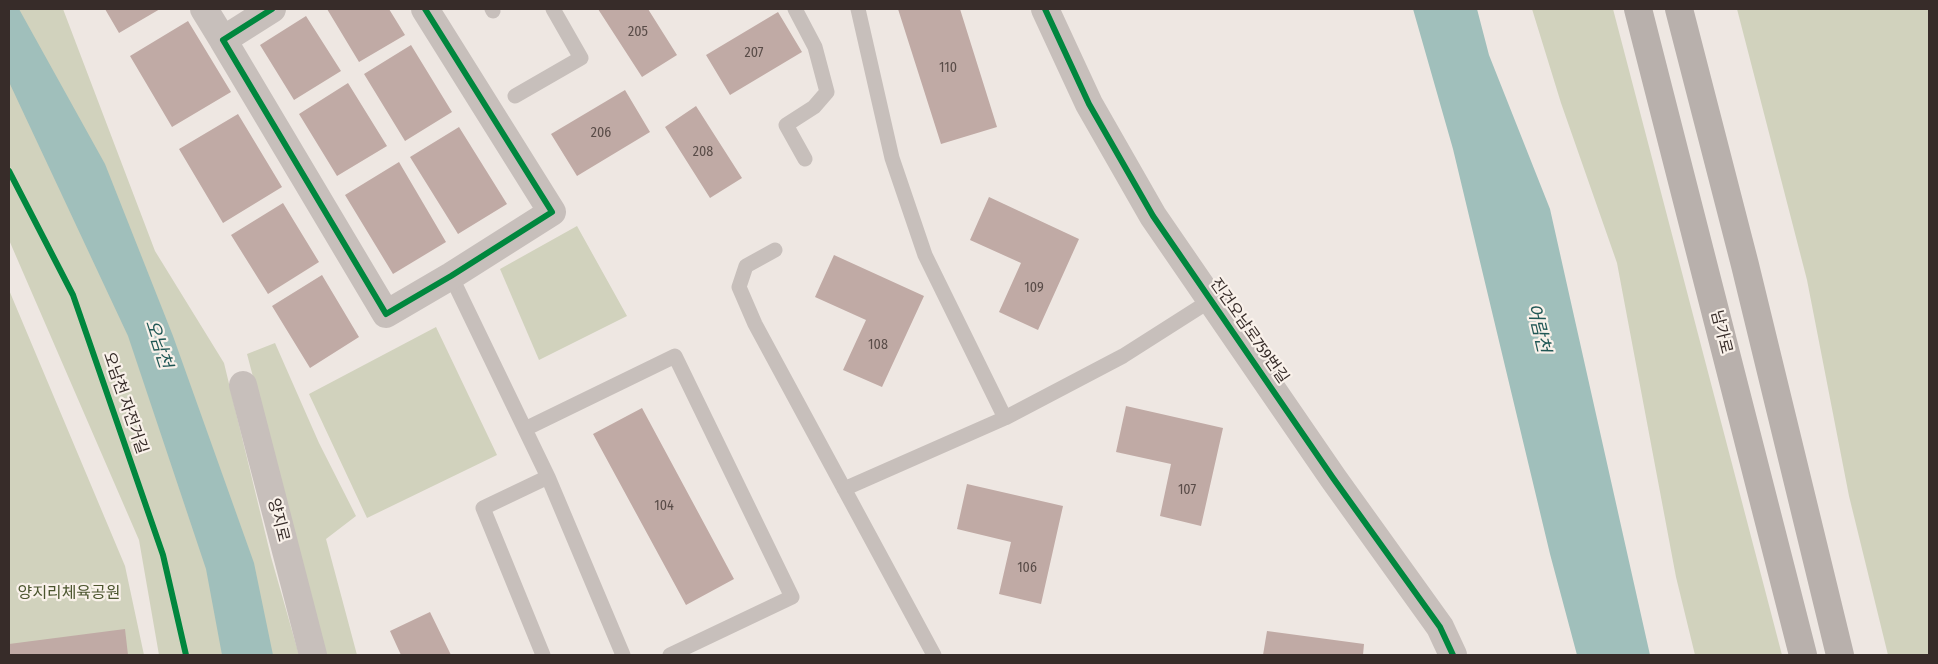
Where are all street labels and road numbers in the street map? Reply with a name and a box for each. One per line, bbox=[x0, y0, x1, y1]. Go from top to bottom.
street label: 진건오남로759번길 bbox=[1206, 275, 1292, 387]
street label: 남가로 bbox=[1706, 308, 1736, 356]
street label: 오남천 자전거길 bbox=[99, 349, 151, 457]
street label: 양지로 bbox=[263, 496, 293, 544]

